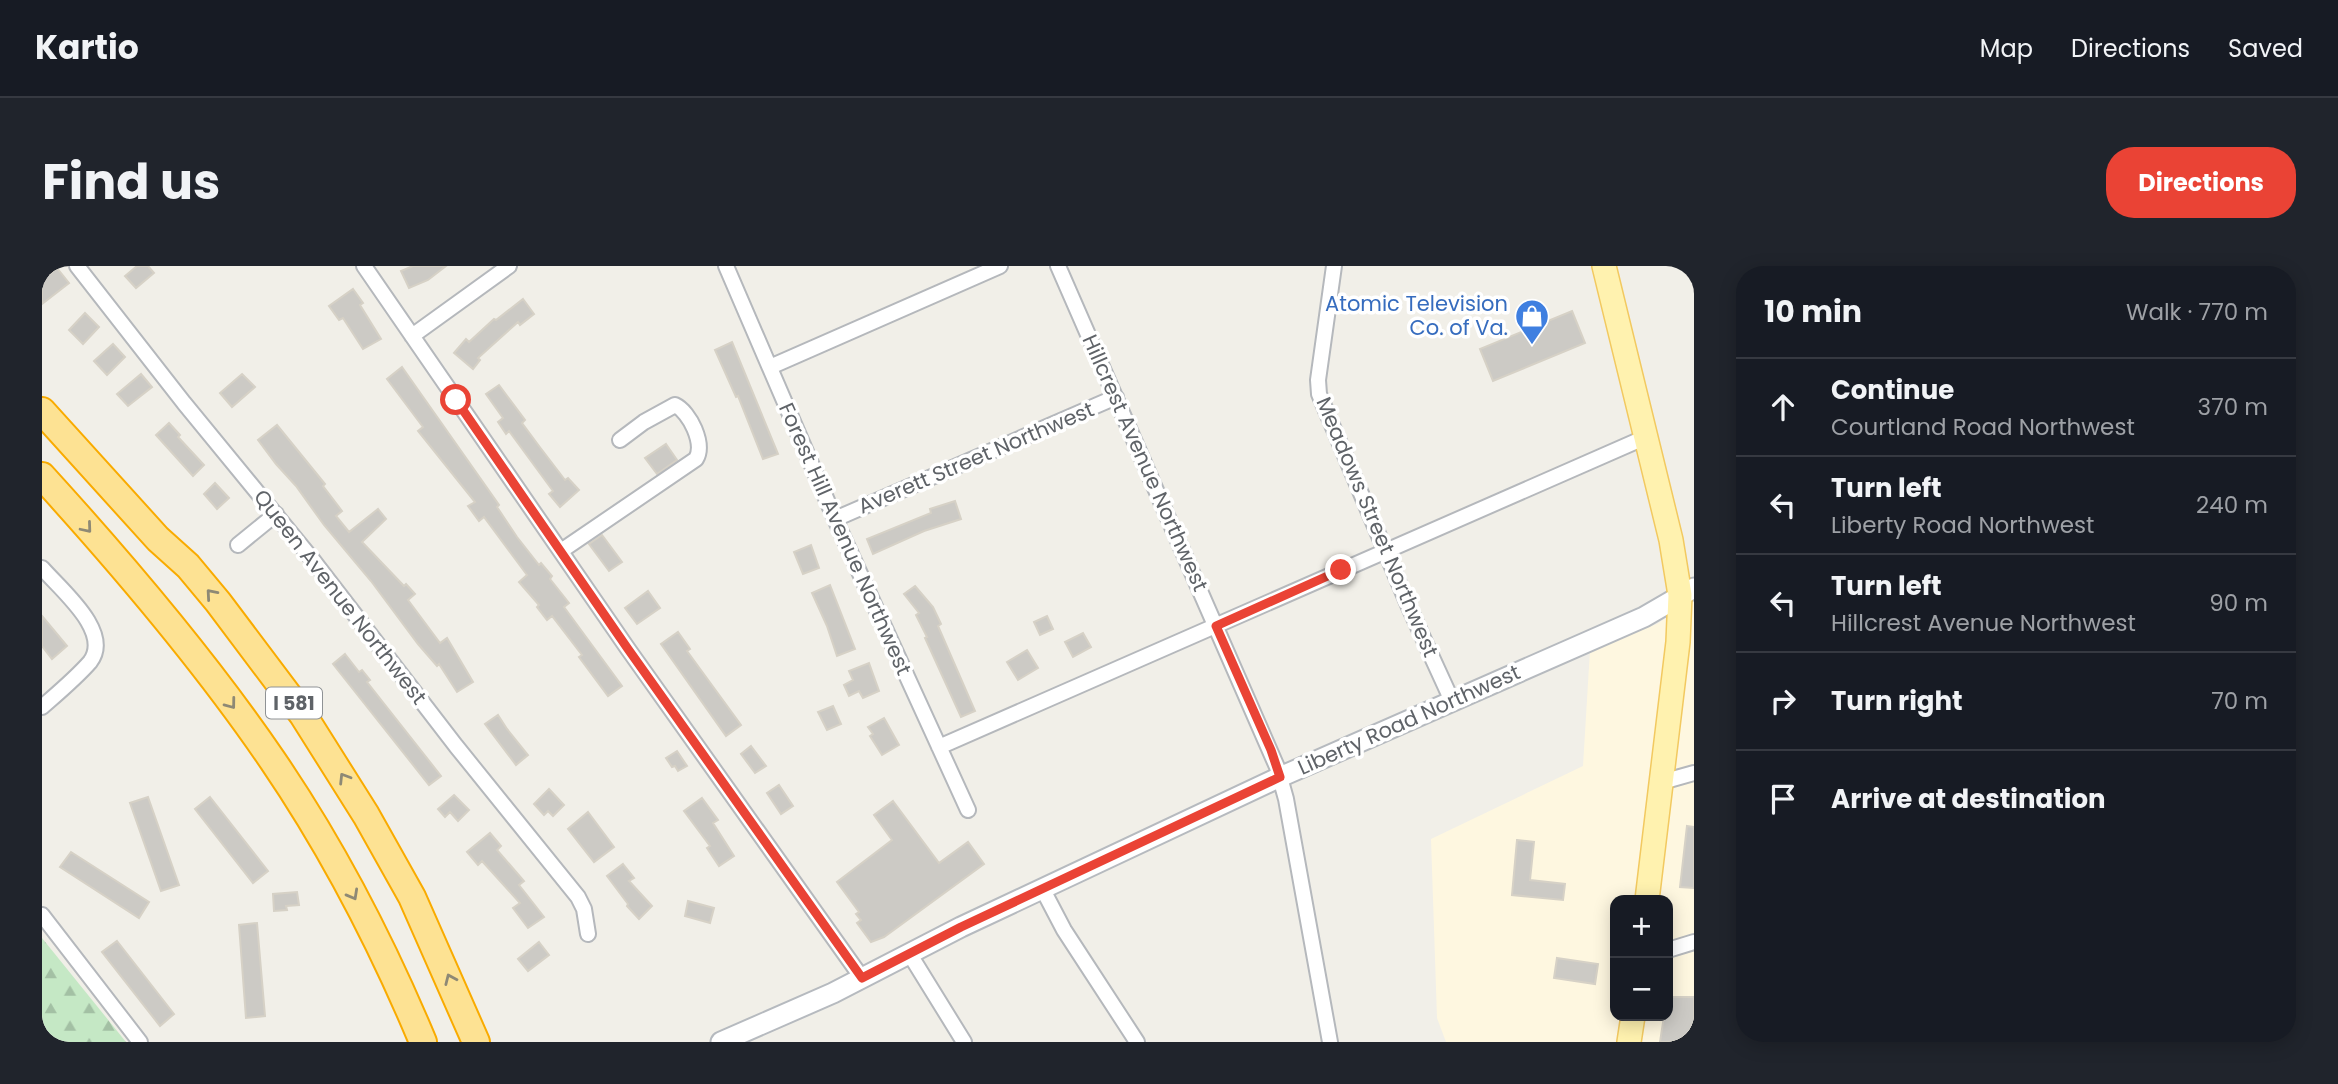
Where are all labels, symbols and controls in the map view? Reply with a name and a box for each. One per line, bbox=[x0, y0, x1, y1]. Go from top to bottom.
text: Kartio bbox=[35, 24, 139, 71]
text: Map bbox=[1980, 32, 2033, 65]
text: Directions bbox=[2071, 32, 2190, 65]
text: Saved bbox=[2228, 32, 2303, 65]
button: Directions bbox=[2106, 147, 2296, 218]
text: Find us bbox=[42, 148, 220, 216]
place label: Atomic Television Co. of Va. bbox=[1325, 289, 1508, 342]
text: 10 min bbox=[1764, 290, 1862, 333]
text: Walk · 770 m bbox=[2126, 296, 2268, 328]
shop icon: Atomic Television Co. of Va. bbox=[1513, 297, 1551, 346]
street label: Hillcrest Avenue Northwest bbox=[1076, 330, 1215, 596]
text: Continue bbox=[1831, 372, 1954, 408]
route start bbox=[440, 384, 471, 415]
icon: ahead bbox=[1764, 388, 1802, 426]
text: 370 m bbox=[2198, 391, 2268, 423]
street label: Meadows Street Northwest bbox=[1309, 392, 1445, 661]
street label: Averett Street Northwest bbox=[853, 395, 1098, 520]
street label: Forest Hill Avenue Northwest bbox=[772, 398, 919, 680]
text: Courtland Road Northwest bbox=[1831, 411, 2135, 443]
text: Turn left bbox=[1831, 470, 1942, 506]
street label: Queen Avenue Northwest bbox=[247, 483, 434, 710]
icon: left bbox=[1764, 486, 1802, 524]
text: 240 m bbox=[2196, 489, 2268, 521]
text: Liberty Road Northwest bbox=[1831, 509, 2094, 541]
one-way arrow bbox=[79, 519, 91, 532]
route end bbox=[1325, 554, 1356, 585]
text: Turn left bbox=[1831, 568, 1942, 604]
icon: left bbox=[1764, 584, 1802, 622]
text: 90 m bbox=[2209, 587, 2268, 619]
one-way arrow bbox=[207, 589, 219, 602]
text: Hillcrest Avenue Northwest bbox=[1831, 607, 2136, 639]
street label: Liberty Road Northwest bbox=[1293, 657, 1525, 782]
icon: right bbox=[1764, 682, 1802, 720]
text: Turn right bbox=[1831, 683, 1963, 719]
text: 70 m bbox=[2211, 685, 2268, 717]
road number: I 581 bbox=[266, 688, 322, 718]
one-way arrow bbox=[223, 696, 235, 709]
one-way arrow bbox=[339, 773, 352, 786]
icon: arrive bbox=[1764, 780, 1802, 818]
text: Arrive at destination bbox=[1831, 781, 2106, 817]
one-way arrow bbox=[345, 888, 358, 901]
map controls bbox=[1610, 895, 1673, 1021]
button: + bbox=[1610, 895, 1673, 958]
button: − bbox=[1610, 958, 1673, 1021]
one-way arrow bbox=[444, 974, 458, 986]

